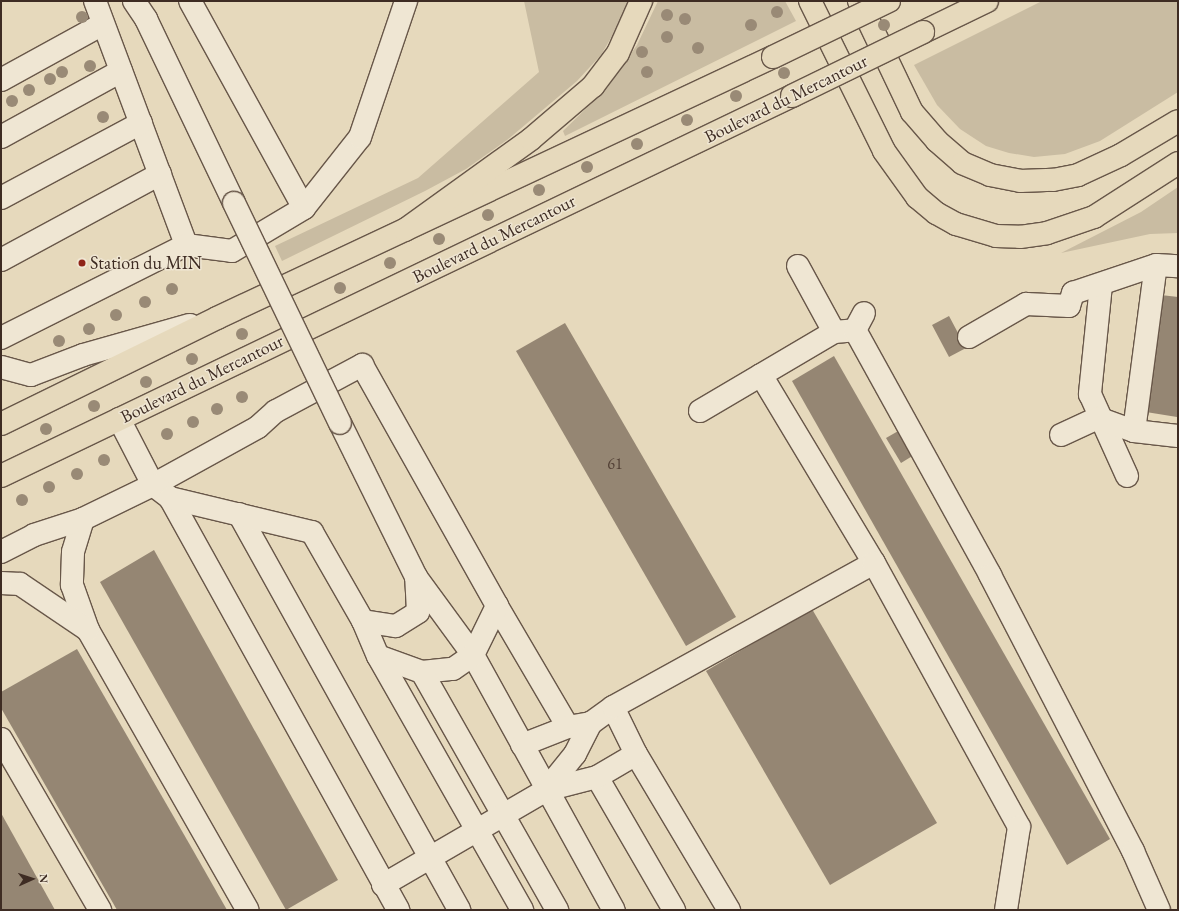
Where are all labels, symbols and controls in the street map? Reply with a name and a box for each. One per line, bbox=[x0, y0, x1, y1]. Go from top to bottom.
street label: Boulevard du Mercantour bbox=[701, 50, 871, 148]
street label: Boulevard du Mercantour bbox=[409, 190, 579, 288]
place label: Station du MIN bbox=[90, 252, 202, 274]
marker: Station du MIN bbox=[77, 258, 87, 268]
street label: Boulevard du Mercantour bbox=[117, 330, 287, 428]
house number: 61 bbox=[607, 454, 623, 474]
north arrow bbox=[12, 859, 52, 899]
text: N bbox=[37, 874, 51, 883]

